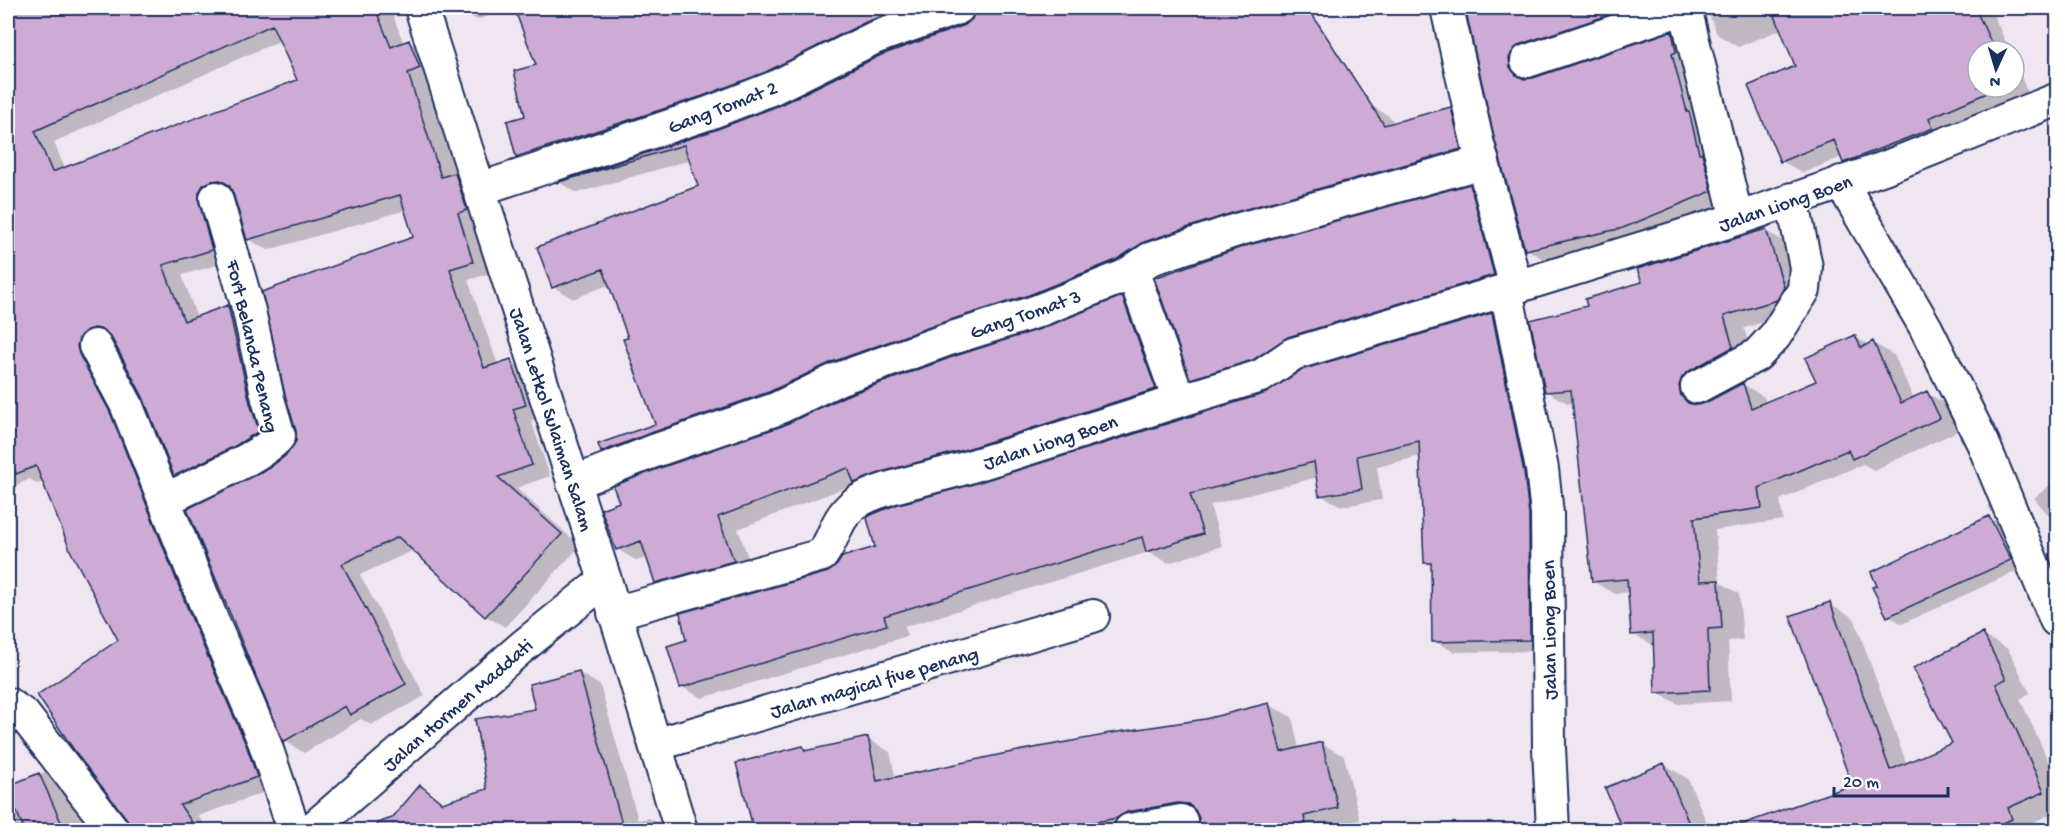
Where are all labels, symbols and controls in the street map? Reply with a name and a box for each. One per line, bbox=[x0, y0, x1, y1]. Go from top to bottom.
north arrow bbox=[1966, 39, 2026, 99]
text: N bbox=[1989, 71, 2001, 90]
street label: Gang Tomat 2 bbox=[665, 78, 781, 141]
street label: Jalan Liong Boen bbox=[1716, 172, 1856, 239]
street label: Fort Belanda Penang bbox=[219, 257, 282, 435]
street label: Gang Tomat 3 bbox=[968, 287, 1085, 346]
street label: Jalan Letkol Sulaiman Salam bbox=[503, 305, 597, 535]
street label: Jalan Liong Boen bbox=[981, 412, 1121, 477]
street label: Jalan Liong Boen bbox=[1539, 559, 1564, 700]
street label: Jalan Hormen Maddati bbox=[380, 635, 539, 778]
street label: Jalan magical five penang bbox=[768, 644, 982, 725]
scale bar bbox=[1834, 760, 1948, 798]
text: 20 m bbox=[1843, 773, 1879, 794]

